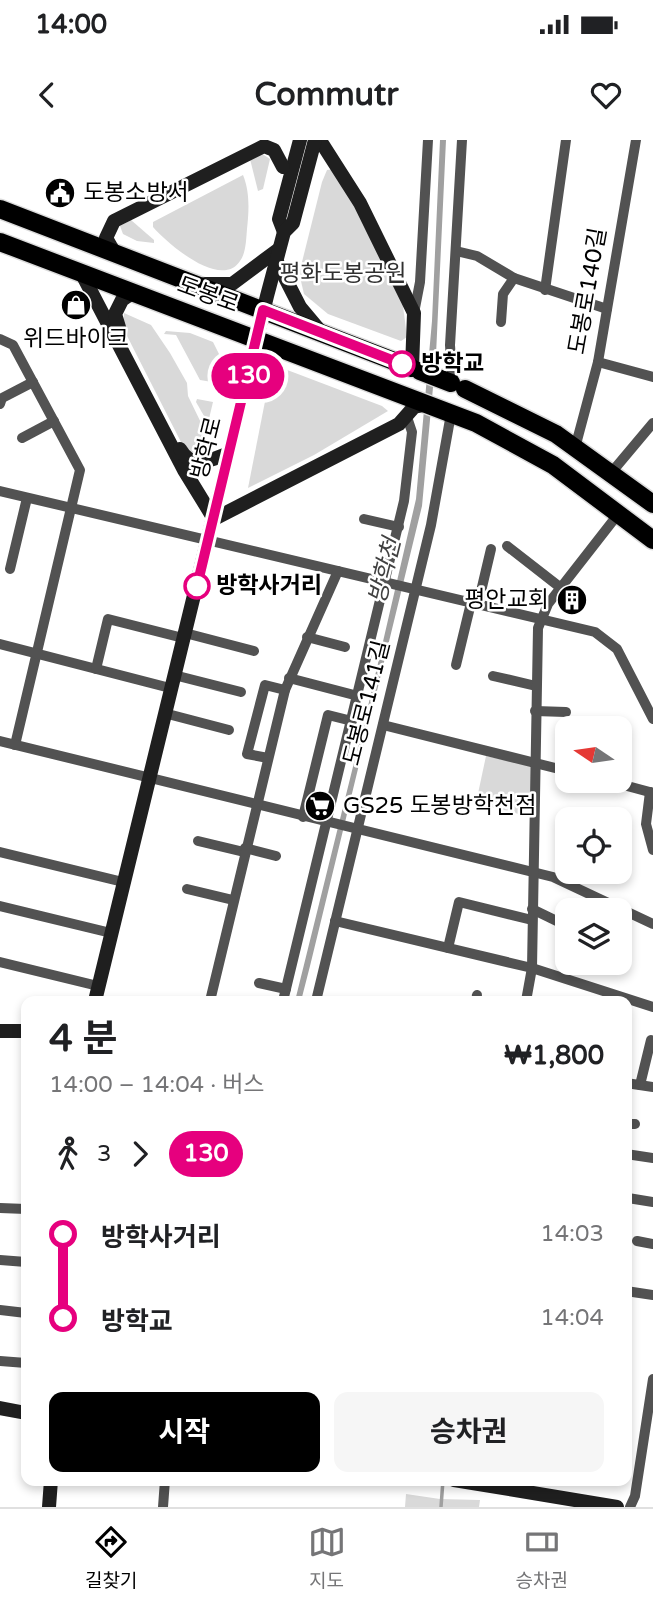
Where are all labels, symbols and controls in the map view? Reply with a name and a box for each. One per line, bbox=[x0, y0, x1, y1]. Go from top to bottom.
text: 14:00 bbox=[35, 9, 107, 40]
icon: back bbox=[28, 76, 66, 114]
text: Commutr bbox=[255, 76, 398, 114]
icon: heart bbox=[587, 76, 625, 114]
public building icon: 도봉소방서 bbox=[43, 176, 77, 210]
place label: 도봉소방서 bbox=[83, 179, 189, 207]
street label: 도봉로140길 bbox=[563, 226, 613, 356]
park label: 평화도봉공원 bbox=[280, 260, 406, 288]
street label: 도봉로 bbox=[173, 271, 243, 319]
shop icon: 위드바이크 bbox=[59, 288, 93, 322]
place label: 위드바이크 bbox=[23, 325, 129, 353]
place label: 방학교 bbox=[421, 350, 484, 378]
marker: 방학교 bbox=[389, 351, 415, 377]
line badge: 130 bbox=[208, 353, 288, 399]
text: 130 bbox=[225, 361, 271, 390]
street label: 방학로 bbox=[186, 414, 228, 482]
water label: 방학천 bbox=[363, 533, 408, 607]
place label: 방학사거리 bbox=[216, 572, 322, 600]
marker: 방학사거리 bbox=[184, 573, 210, 599]
building icon: 평안교회 bbox=[555, 583, 589, 617]
place label: 평안교회 bbox=[464, 586, 549, 614]
street label: 도봉로141길 bbox=[338, 638, 396, 768]
north arrow bbox=[555, 716, 632, 793]
map controls bbox=[555, 716, 632, 975]
supermarket icon: GS25 도봉방학천점 bbox=[303, 789, 337, 823]
place label: GS25 도봉방학천점 bbox=[343, 792, 536, 820]
button: locate bbox=[555, 807, 632, 884]
button: layers bbox=[555, 898, 632, 975]
text: 4 분 bbox=[49, 1016, 118, 1062]
text: ₩1,800 bbox=[504, 1040, 604, 1071]
text: 14:00 – 14:04 · 버스 bbox=[49, 1071, 264, 1099]
icon: walk bbox=[49, 1135, 87, 1173]
icon: forward bbox=[121, 1135, 159, 1173]
text: 130 bbox=[183, 1139, 229, 1168]
text: 3 bbox=[97, 1140, 111, 1168]
text: 14:03 bbox=[540, 1220, 604, 1248]
text: 방학사거리 bbox=[101, 1222, 221, 1253]
text: 14:04 bbox=[540, 1304, 604, 1332]
text: 방학교 bbox=[101, 1306, 173, 1337]
button: 시작 bbox=[49, 1392, 320, 1472]
button: 승차권 bbox=[334, 1392, 604, 1472]
tab: 길찾기 bbox=[85, 1523, 137, 1592]
tab: 지도 bbox=[308, 1523, 346, 1592]
tab: 승차권 bbox=[516, 1523, 568, 1592]

